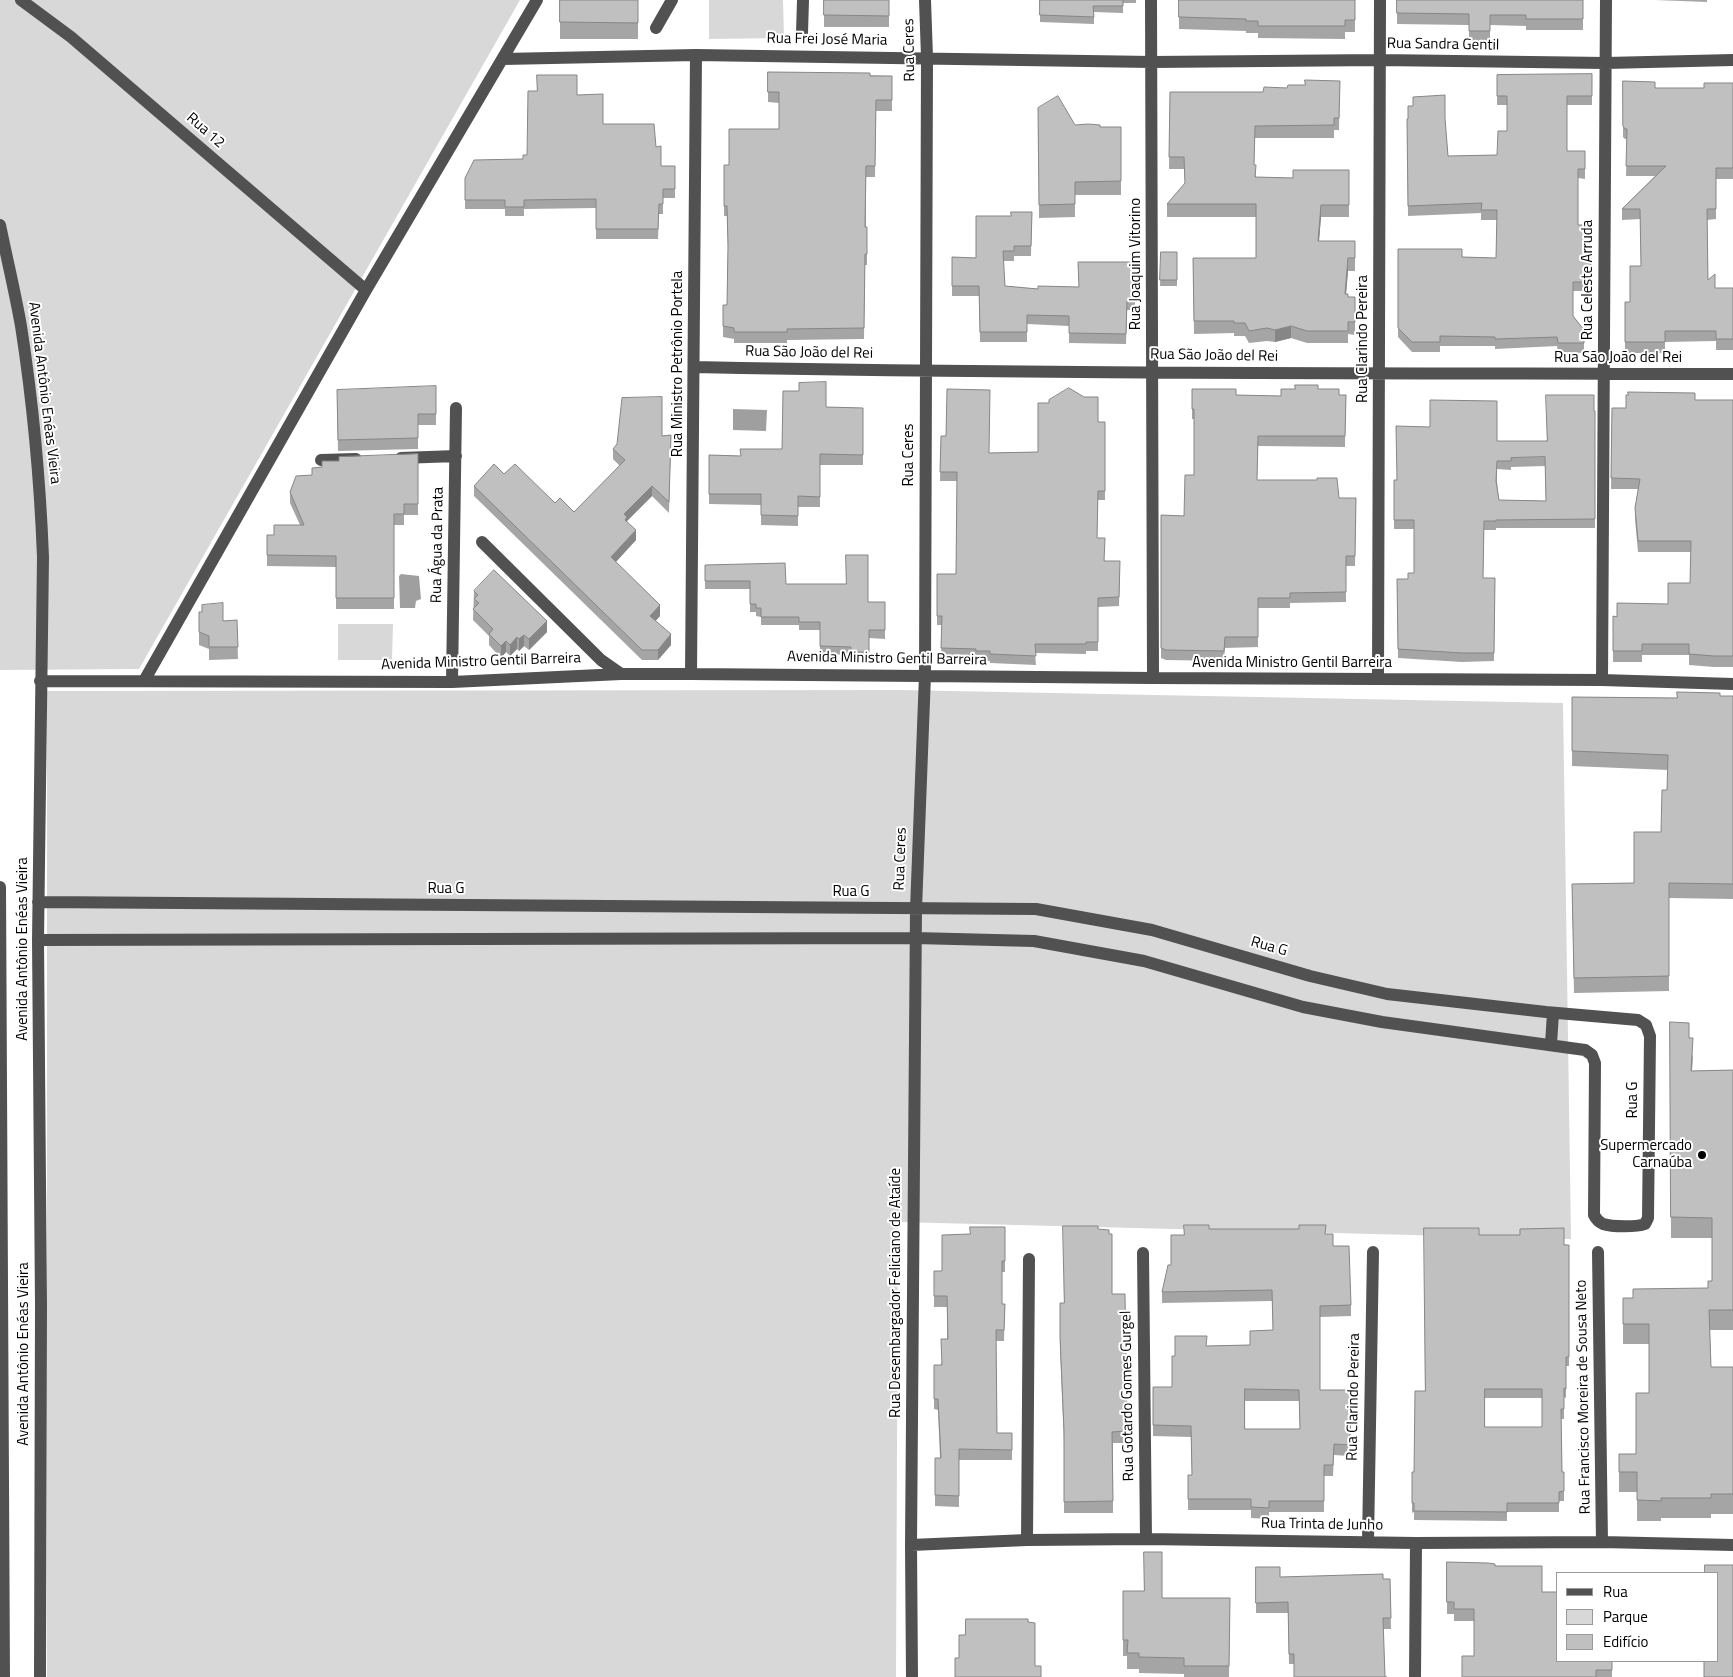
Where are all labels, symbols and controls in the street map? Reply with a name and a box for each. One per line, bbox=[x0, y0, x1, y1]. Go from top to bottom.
street label: Rua Ceres bbox=[900, 18, 920, 82]
street label: Rua Frei José Maria bbox=[766, 30, 888, 50]
street label: Rua Sandra Gentil bbox=[1387, 35, 1499, 55]
street label: Rua 12 bbox=[182, 110, 228, 152]
street label: Rua Joaquim Vitorino bbox=[1127, 198, 1145, 330]
street label: Rua Celeste Arruda bbox=[1579, 220, 1597, 340]
street label: Rua Ministro Petrônio Portela bbox=[669, 271, 687, 457]
street label: Rua Clarindo Pereira bbox=[1354, 275, 1372, 403]
street label: Avenida Antônio Enéas Vieira bbox=[24, 301, 64, 485]
street label: Rua São João del Rei bbox=[745, 343, 873, 363]
street label: Rua São João del Rei bbox=[1150, 346, 1278, 366]
street label: Rua São João del Rei bbox=[1554, 349, 1682, 367]
street label: Rua Ceres bbox=[900, 423, 918, 487]
street label: Rua Água da Prata bbox=[428, 487, 448, 603]
street label: Avenida Ministro Gentil Barreira bbox=[787, 648, 987, 670]
street label: Avenida Ministro Gentil Barreira bbox=[381, 650, 581, 674]
street label: Avenida Ministro Gentil Barreira bbox=[1192, 654, 1392, 672]
street label: Rua Ceres bbox=[891, 827, 911, 891]
street label: Avenida Antônio Enéas Vieira bbox=[14, 857, 32, 1041]
street label: Rua G bbox=[427, 880, 465, 898]
street label: Rua G bbox=[832, 883, 870, 901]
street label: Rua G bbox=[1249, 933, 1289, 961]
street label: Rua G bbox=[1624, 1081, 1642, 1119]
place label: Supermercado Carnaúba bbox=[1600, 1137, 1692, 1172]
marker: Supermercado Carnaúba bbox=[1696, 1149, 1708, 1161]
street label: Rua Desembargador Feliciano de Ataíde bbox=[887, 1168, 905, 1418]
street label: Avenida Antônio Enéas Vieira bbox=[15, 1262, 33, 1446]
street label: Rua Francisco Moreira de Sousa Neto bbox=[1573, 1280, 1595, 1514]
street label: Rua Gotardo Gomes Gurgel bbox=[1118, 1311, 1138, 1481]
street label: Rua Clarindo Pereira bbox=[1344, 1333, 1364, 1461]
street label: Rua Trinta de Junho bbox=[1261, 1515, 1383, 1535]
legend bbox=[1556, 1572, 1718, 1662]
text: Rua bbox=[1603, 1580, 1628, 1603]
text: Parque bbox=[1603, 1605, 1648, 1628]
text: Edifício bbox=[1603, 1630, 1648, 1653]

